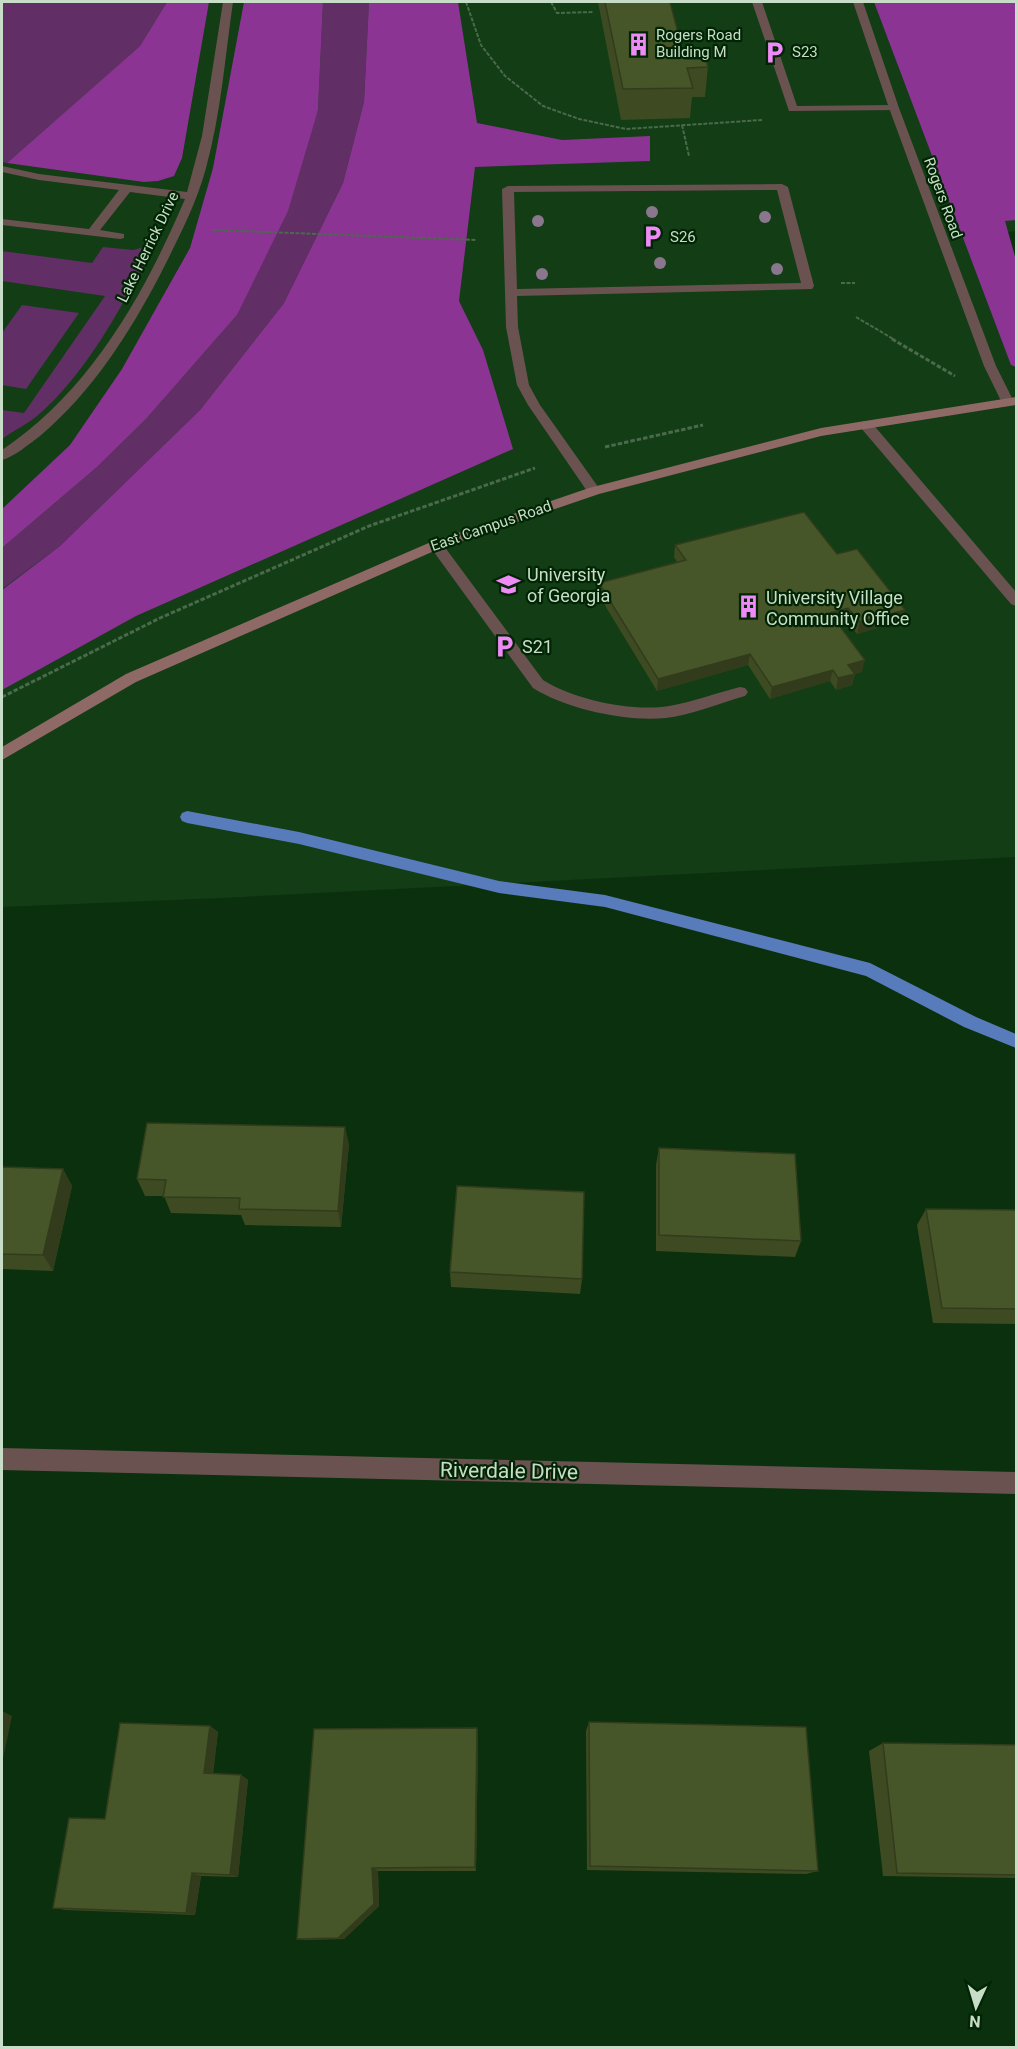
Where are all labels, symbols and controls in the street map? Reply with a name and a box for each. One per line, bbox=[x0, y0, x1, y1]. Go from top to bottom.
place label: Rogers Road Building M bbox=[656, 26, 741, 61]
building icon: Rogers Road Building M bbox=[625, 31, 651, 57]
parking icon: S23 bbox=[761, 39, 787, 65]
place label: S23 bbox=[792, 43, 818, 61]
street label: Rogers Road bbox=[920, 155, 966, 241]
street label: Lake Herrick Drive bbox=[113, 189, 183, 305]
parking icon: S26 bbox=[639, 224, 665, 250]
place label: S26 bbox=[670, 228, 696, 246]
street label: East Campus Road bbox=[428, 497, 554, 555]
place label: University of Georgia bbox=[527, 564, 610, 606]
school or university icon: University of Georgia bbox=[496, 571, 522, 597]
place label: University Village Community Office bbox=[766, 587, 909, 629]
building icon: University Village Community Office bbox=[735, 594, 761, 620]
parking icon: S21 bbox=[491, 633, 517, 659]
place label: S21 bbox=[522, 636, 553, 657]
street label: Riverdale Drive bbox=[440, 1458, 578, 1484]
north arrow bbox=[946, 1977, 1006, 2037]
text: N bbox=[969, 2012, 981, 2031]

